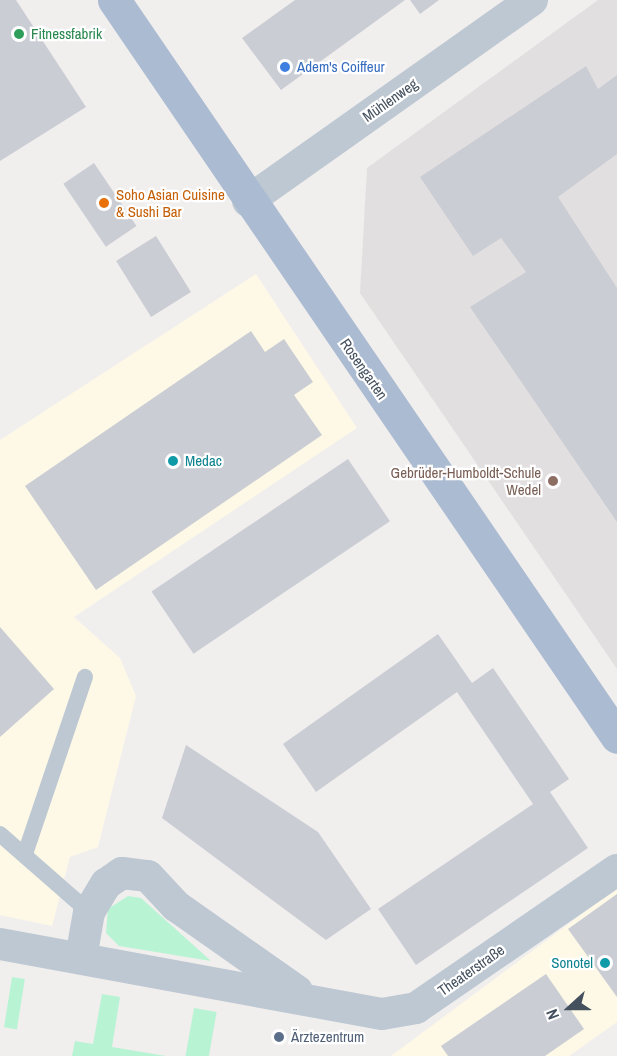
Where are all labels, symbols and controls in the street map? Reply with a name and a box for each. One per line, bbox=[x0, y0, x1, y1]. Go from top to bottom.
place label: Fitnessfabrik bbox=[31, 25, 102, 43]
marker: Fitnessfabrik bbox=[12, 27, 26, 41]
place label: Adem's Coiffeur bbox=[297, 58, 385, 76]
marker: Adem's Coiffeur bbox=[278, 60, 292, 74]
street label: Mühlenweg bbox=[359, 75, 421, 125]
place label: Soho Asian Cuisine & Sushi Bar bbox=[116, 185, 225, 220]
marker: Soho Asian Cuisine & Sushi Bar bbox=[97, 196, 111, 210]
street label: Rosengarten bbox=[336, 335, 392, 403]
place label: Medac bbox=[185, 452, 222, 470]
marker: Medac bbox=[166, 454, 180, 468]
place label: Gebrüder-Humboldt-Schule Wedel bbox=[391, 463, 541, 498]
marker: Gebrüder-Humboldt-Schule Wedel bbox=[546, 474, 560, 488]
street label: Theaterstraße bbox=[434, 940, 508, 1000]
place label: Sonotel bbox=[551, 954, 593, 972]
marker: Sonotel bbox=[598, 956, 612, 970]
north arrow bbox=[539, 978, 599, 1038]
text: N bbox=[540, 1006, 564, 1023]
place label: Ärztezentrum bbox=[291, 1028, 364, 1046]
marker: Ärztezentrum bbox=[272, 1030, 286, 1044]

